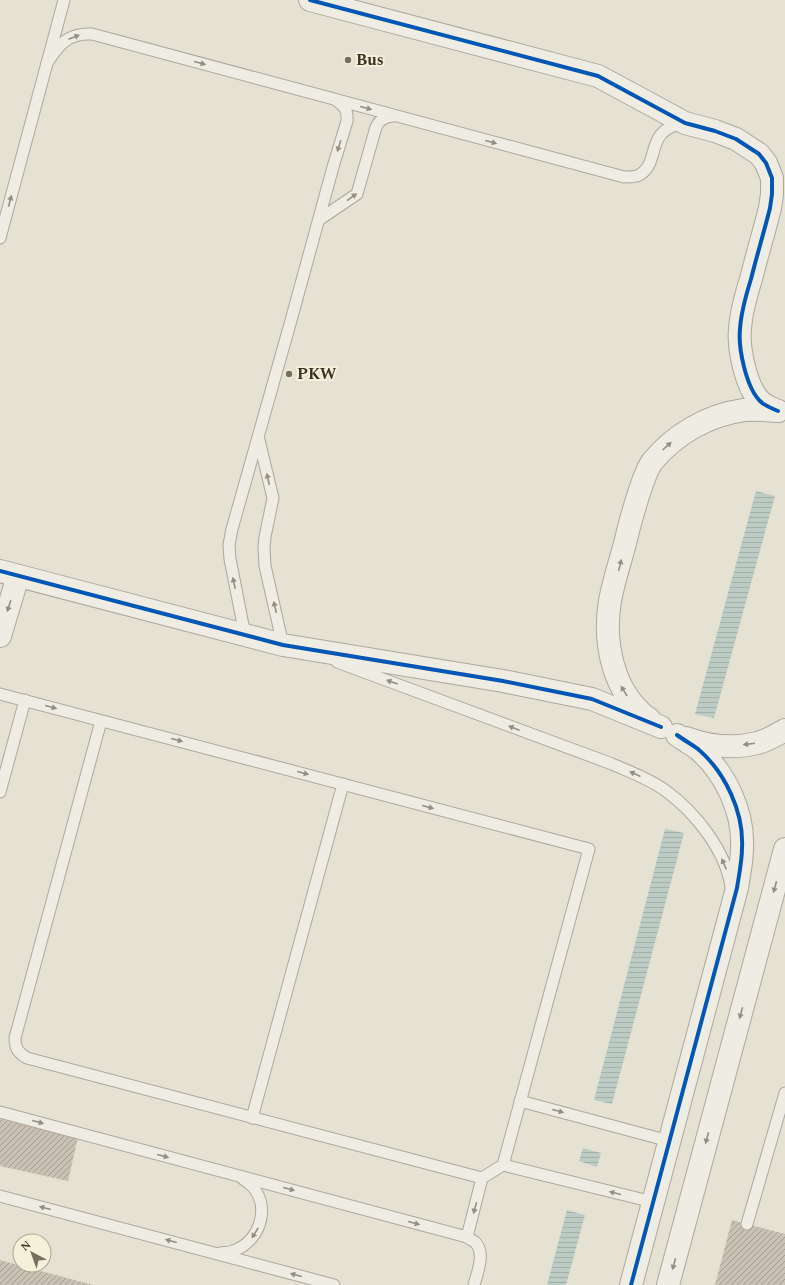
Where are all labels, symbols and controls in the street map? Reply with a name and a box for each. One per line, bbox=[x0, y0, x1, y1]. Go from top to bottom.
one-way arrow bbox=[68, 33, 80, 40]
place label: Bus bbox=[356, 48, 384, 72]
marker: Bus bbox=[343, 55, 353, 65]
one-way arrow bbox=[194, 60, 206, 66]
one-way arrow bbox=[360, 105, 372, 111]
one-way arrow bbox=[485, 139, 497, 145]
one-way arrow bbox=[336, 140, 342, 152]
one-way arrow bbox=[346, 193, 357, 201]
one-way arrow bbox=[7, 194, 13, 206]
place label: PKW bbox=[297, 362, 337, 386]
marker: PKW bbox=[284, 369, 294, 379]
one-way arrow bbox=[662, 441, 672, 451]
one-way arrow bbox=[265, 473, 271, 485]
one-way arrow bbox=[617, 558, 623, 571]
one-way arrow bbox=[231, 577, 237, 589]
one-way arrow bbox=[6, 600, 12, 612]
one-way arrow bbox=[271, 601, 277, 613]
one-way arrow bbox=[386, 679, 398, 685]
one-way arrow bbox=[621, 685, 628, 697]
one-way arrow bbox=[45, 705, 57, 711]
one-way arrow bbox=[507, 724, 519, 730]
one-way arrow bbox=[171, 738, 183, 744]
one-way arrow bbox=[743, 741, 755, 748]
one-way arrow bbox=[296, 771, 309, 777]
one-way arrow bbox=[629, 771, 641, 778]
one-way arrow bbox=[422, 804, 435, 810]
one-way arrow bbox=[721, 858, 727, 870]
one-way arrow bbox=[772, 881, 778, 893]
one-way arrow bbox=[738, 1007, 744, 1019]
one-way arrow bbox=[552, 1109, 564, 1115]
one-way arrow bbox=[32, 1119, 44, 1125]
one-way arrow bbox=[704, 1132, 710, 1144]
one-way arrow bbox=[157, 1153, 170, 1159]
one-way arrow bbox=[283, 1186, 295, 1192]
one-way arrow bbox=[609, 1190, 621, 1196]
one-way arrow bbox=[471, 1201, 477, 1214]
one-way arrow bbox=[39, 1205, 51, 1211]
one-way arrow bbox=[409, 1220, 421, 1226]
one-way arrow bbox=[251, 1227, 258, 1239]
north arrow bbox=[12, 1233, 52, 1273]
text: N bbox=[17, 1236, 35, 1255]
one-way arrow bbox=[165, 1238, 177, 1244]
one-way arrow bbox=[671, 1258, 677, 1270]
one-way arrow bbox=[290, 1272, 302, 1278]

